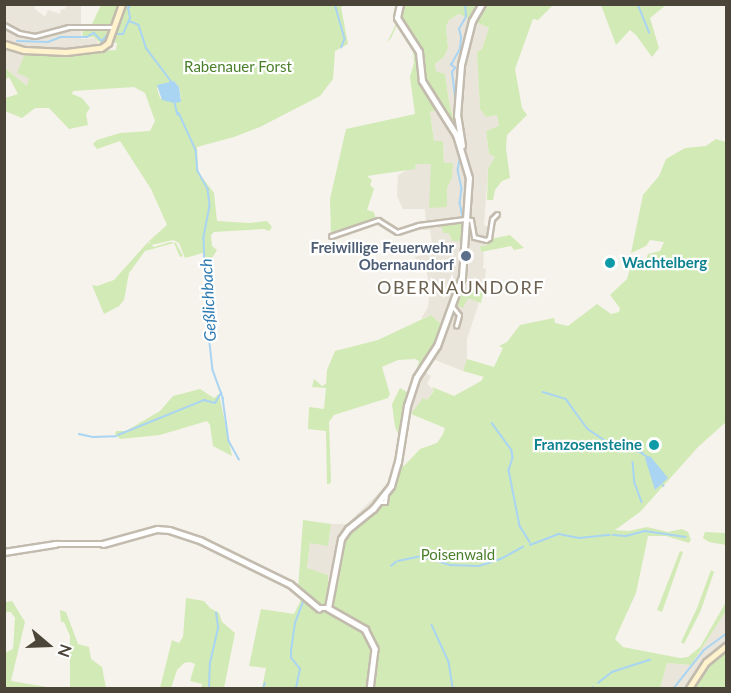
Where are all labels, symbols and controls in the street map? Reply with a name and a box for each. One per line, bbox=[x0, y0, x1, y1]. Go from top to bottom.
park label: Rabenauer Forst bbox=[184, 58, 292, 76]
place label: Freiwillige Feuerwehr Obernaundorf bbox=[311, 238, 454, 273]
marker: Freiwillige Feuerwehr Obernaundorf bbox=[459, 249, 473, 263]
place label: Wachtelberg bbox=[622, 254, 707, 272]
marker: Wachtelberg bbox=[603, 256, 617, 270]
water label: Geßlichbach bbox=[196, 258, 220, 342]
district label: OBERNAUNDORF bbox=[377, 276, 545, 298]
place label: Franzosensteine bbox=[534, 436, 642, 454]
marker: Franzosensteine bbox=[647, 438, 661, 452]
park label: Poisenwald bbox=[421, 546, 495, 564]
north arrow bbox=[18, 615, 78, 675]
text: N bbox=[55, 642, 76, 660]

